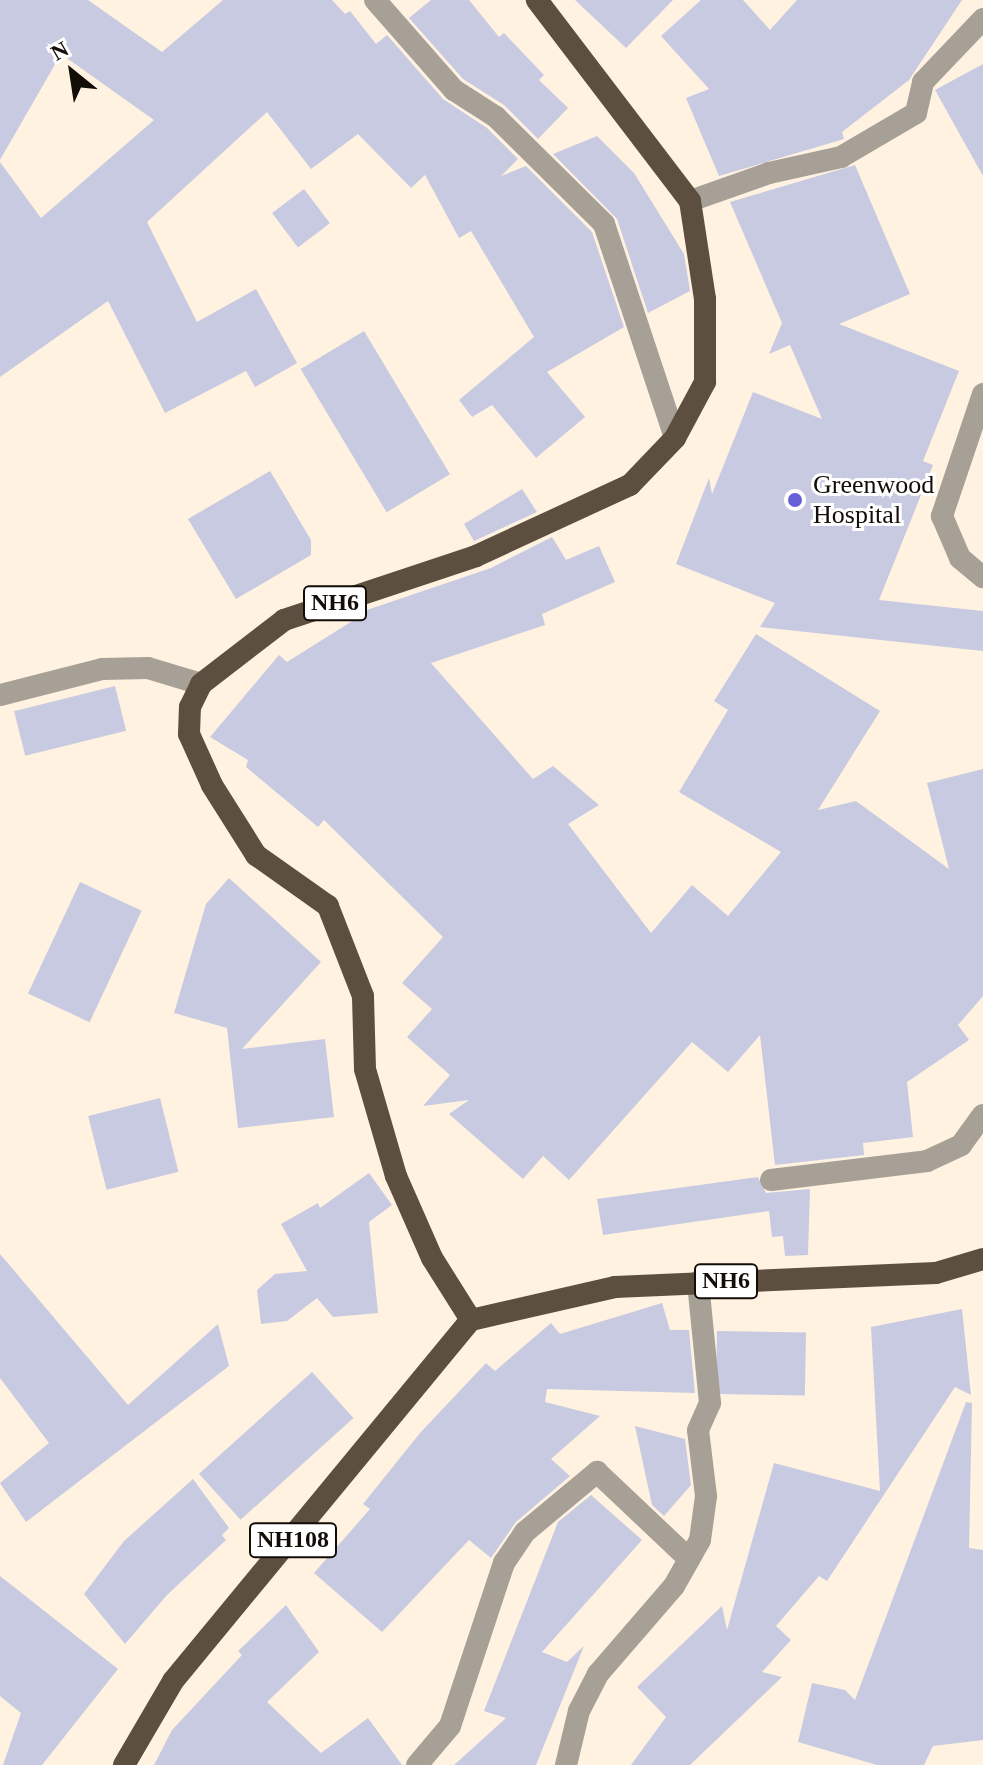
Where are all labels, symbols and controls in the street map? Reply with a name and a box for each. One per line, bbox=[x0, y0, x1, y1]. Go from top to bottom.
north arrow bbox=[32, 32, 112, 112]
text: N bbox=[47, 36, 73, 66]
place label: Greenwood Hospital bbox=[813, 469, 934, 530]
marker: Greenwood Hospital bbox=[784, 489, 806, 511]
road number: NH6 bbox=[303, 583, 367, 623]
road number: NH6 bbox=[694, 1261, 758, 1301]
road number: NH108 bbox=[249, 1520, 337, 1560]

